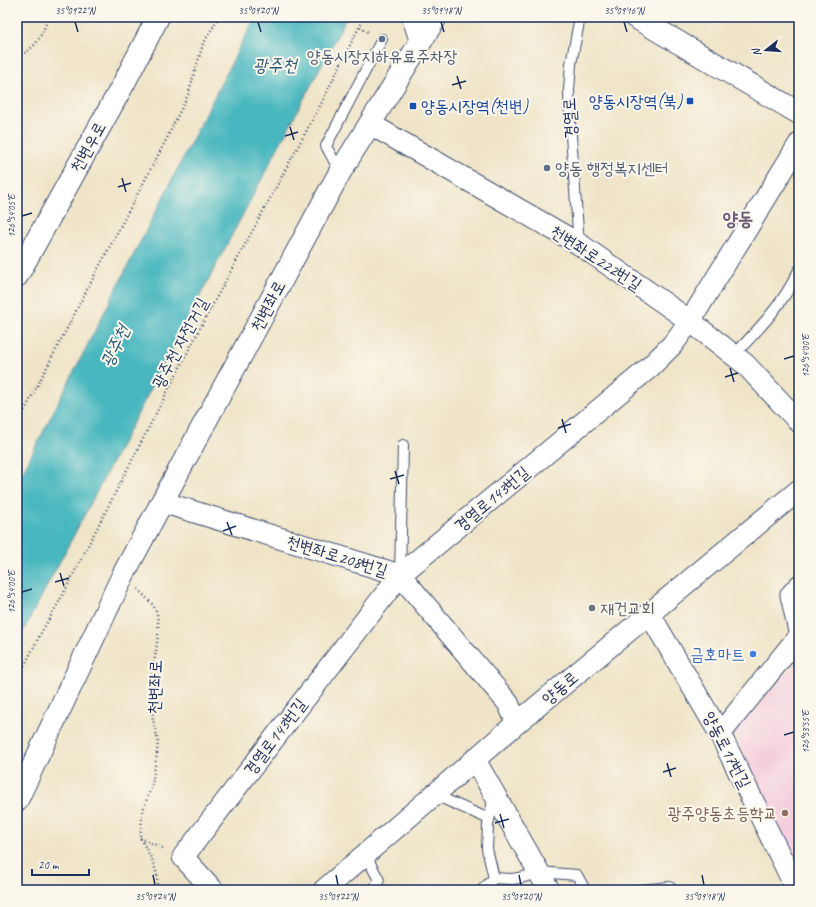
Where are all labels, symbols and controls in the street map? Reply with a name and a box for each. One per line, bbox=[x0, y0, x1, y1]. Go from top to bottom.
text: 35°09'22"N bbox=[55, 4, 97, 17]
text: 35°09'20"N bbox=[238, 4, 280, 17]
text: 35°09'18"N bbox=[421, 4, 463, 17]
text: 35°09'16"N bbox=[604, 4, 646, 17]
north arrow bbox=[746, 30, 786, 70]
marker: 양동시장지하유료주차장 bbox=[377, 34, 387, 44]
place label: 양동시장지하유료주차장 bbox=[307, 46, 458, 67]
text: N bbox=[748, 46, 764, 58]
water label: 광주천 bbox=[253, 54, 298, 76]
place label: 양동시장역(북) bbox=[589, 91, 683, 112]
place label: 양동시장역(천변) bbox=[421, 96, 529, 117]
marker: 양동시장역(북) bbox=[685, 96, 695, 106]
street label: 경열로 bbox=[558, 97, 582, 139]
marker: 양동시장역(천변) bbox=[408, 101, 418, 111]
street label: 천변우로 bbox=[66, 118, 110, 176]
place label: 양동 행정복지센터 bbox=[555, 158, 669, 179]
marker: 양동 행정복지센터 bbox=[542, 163, 552, 173]
text: 126°54'05"E bbox=[5, 193, 18, 238]
district label: 양동 bbox=[723, 207, 753, 231]
street label: 천변좌로222번길 bbox=[546, 221, 646, 296]
street label: 천변좌로 bbox=[246, 277, 290, 335]
street label: 광주천 자전거길 bbox=[147, 294, 213, 392]
water label: 광주천 bbox=[96, 320, 135, 370]
text: 126°54'00"E bbox=[799, 333, 812, 378]
street label: 경열로143번길 bbox=[450, 461, 534, 536]
street label: 천변좌로208번길 bbox=[284, 531, 391, 581]
text: 126°54'00"E bbox=[5, 569, 18, 614]
place label: 재건교회 bbox=[600, 598, 655, 619]
marker: 재건교회 bbox=[587, 603, 597, 613]
place label: 금호마트 bbox=[690, 644, 745, 665]
marker: 금호마트 bbox=[748, 649, 758, 659]
street label: 천변좌로 bbox=[144, 659, 166, 715]
street label: 양동로 bbox=[538, 667, 582, 709]
street label: 경열로143번길 bbox=[239, 694, 311, 780]
street label: 양동로17번길 bbox=[699, 708, 755, 792]
text: 126°53'55"E bbox=[799, 709, 812, 754]
place label: 광주양동초등학교 bbox=[668, 803, 777, 824]
marker: 광주양동초등학교 bbox=[780, 808, 790, 818]
scale bar bbox=[32, 851, 89, 877]
text: 20 m bbox=[38, 857, 60, 873]
text: 35°09'24"N bbox=[135, 890, 177, 903]
text: 35°09'22"N bbox=[318, 890, 360, 903]
text: 35°09'20"N bbox=[501, 890, 543, 903]
text: 35°09'18"N bbox=[684, 890, 726, 903]

